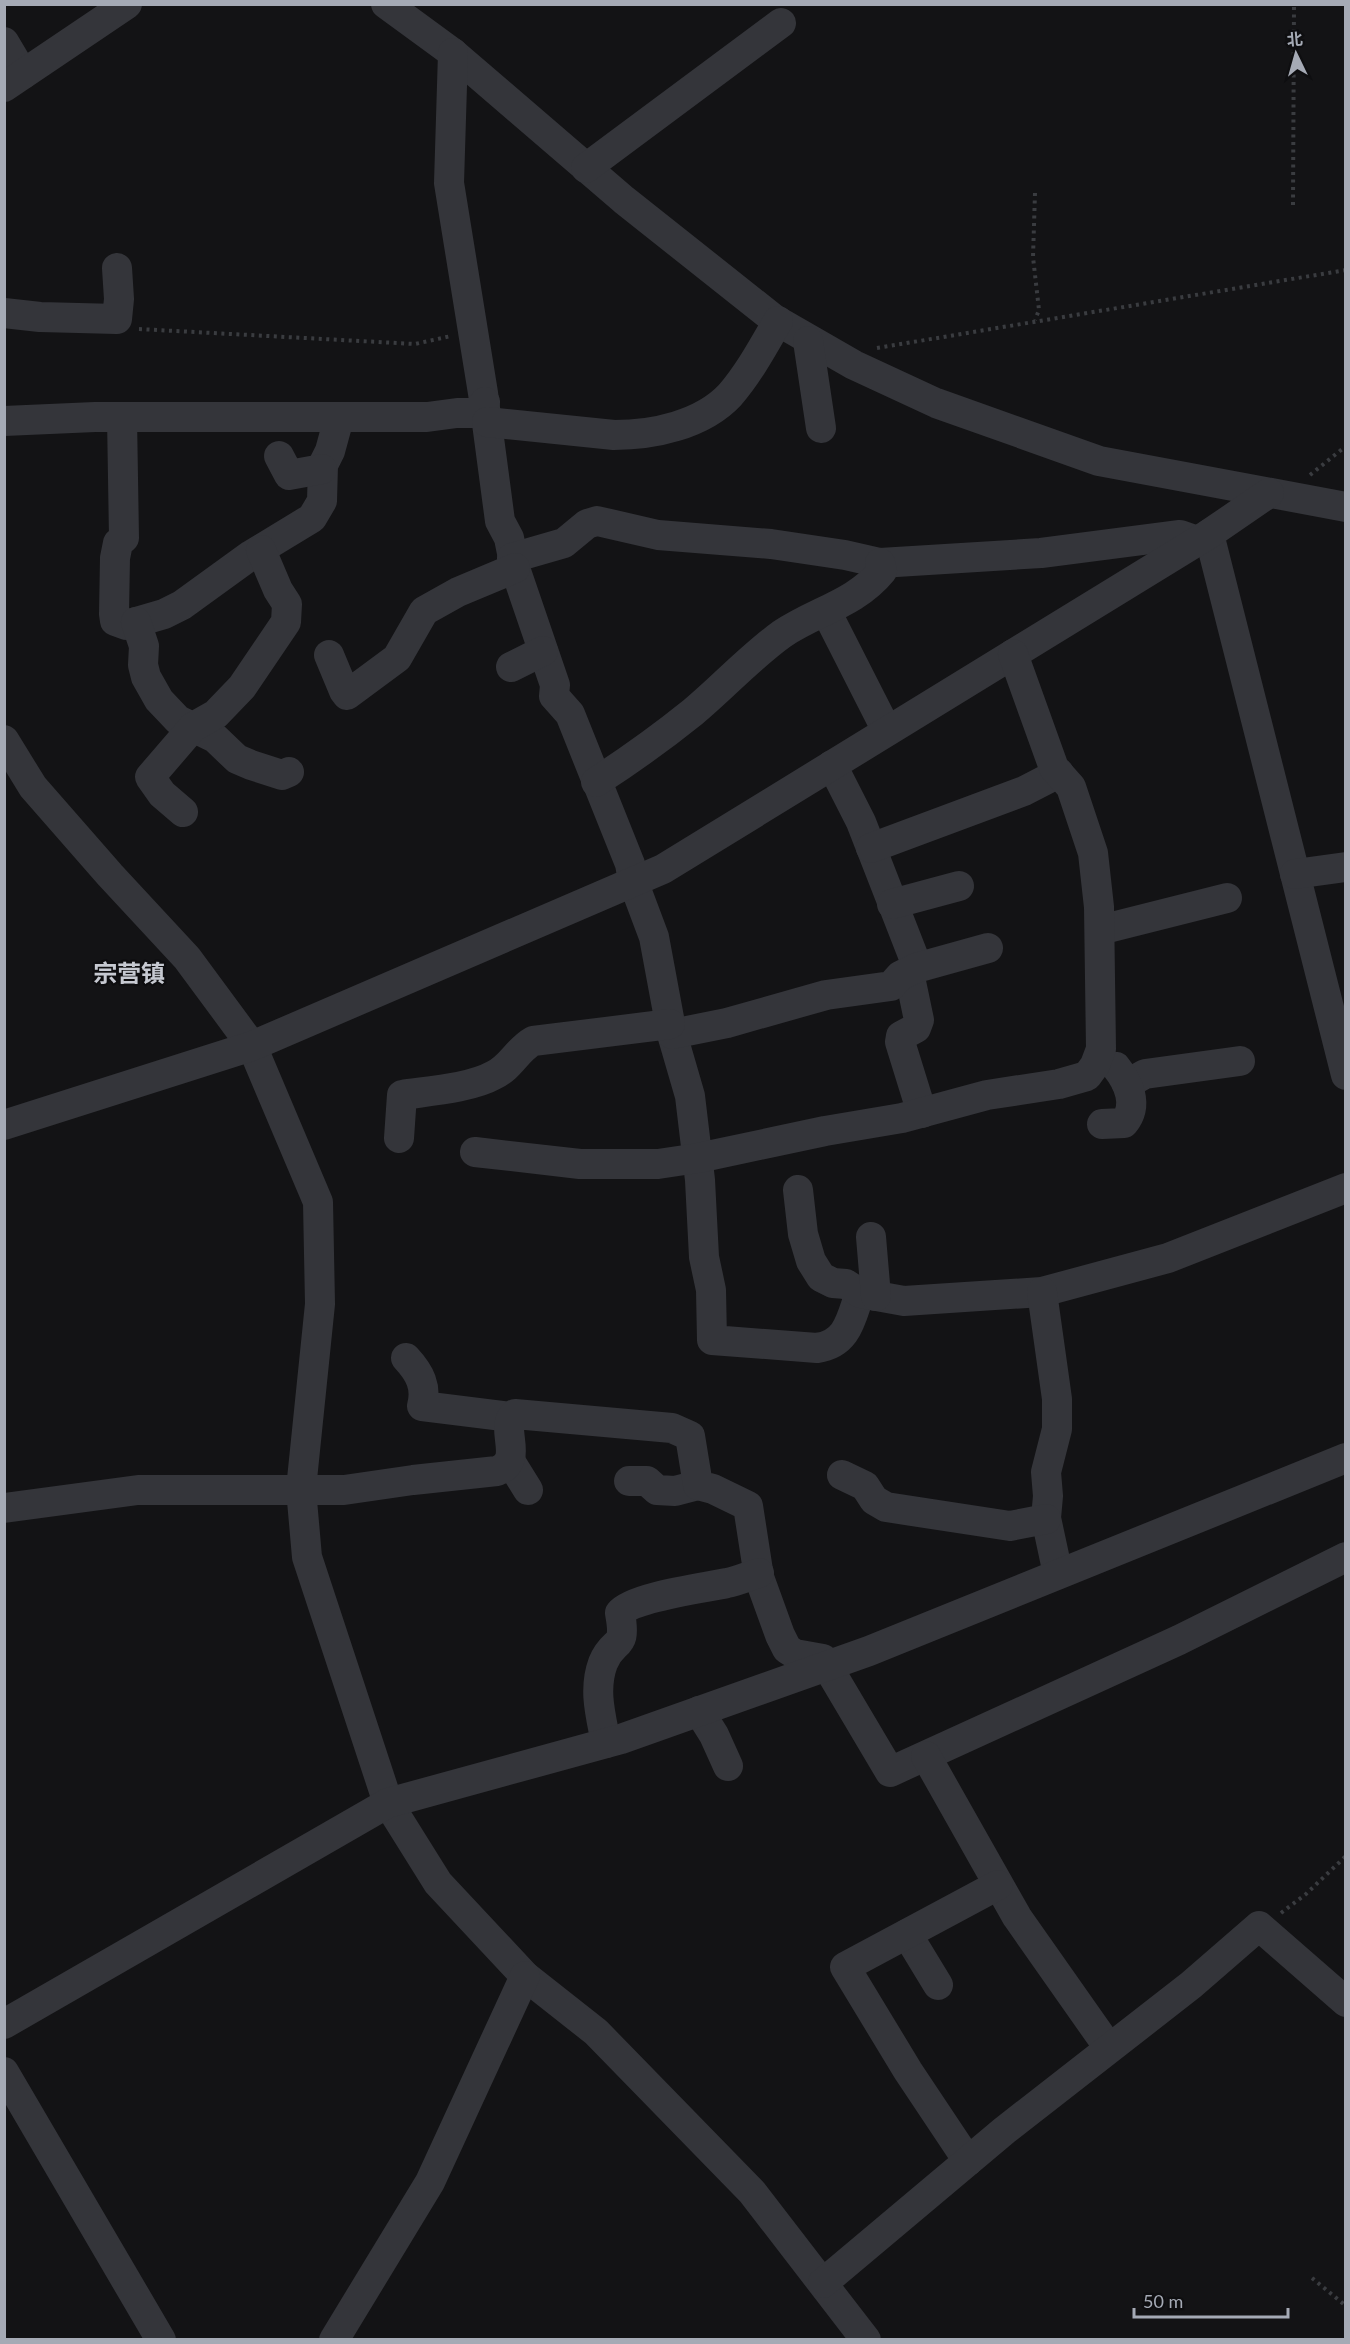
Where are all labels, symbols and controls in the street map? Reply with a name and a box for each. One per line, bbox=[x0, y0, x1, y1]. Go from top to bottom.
north arrow bbox=[1266, 24, 1326, 84]
text: 北 bbox=[1286, 28, 1303, 49]
district label: 宗营镇 bbox=[93, 958, 165, 987]
scale bar bbox=[1134, 2281, 1288, 2319]
text: 50 m bbox=[1143, 2290, 1183, 2312]

